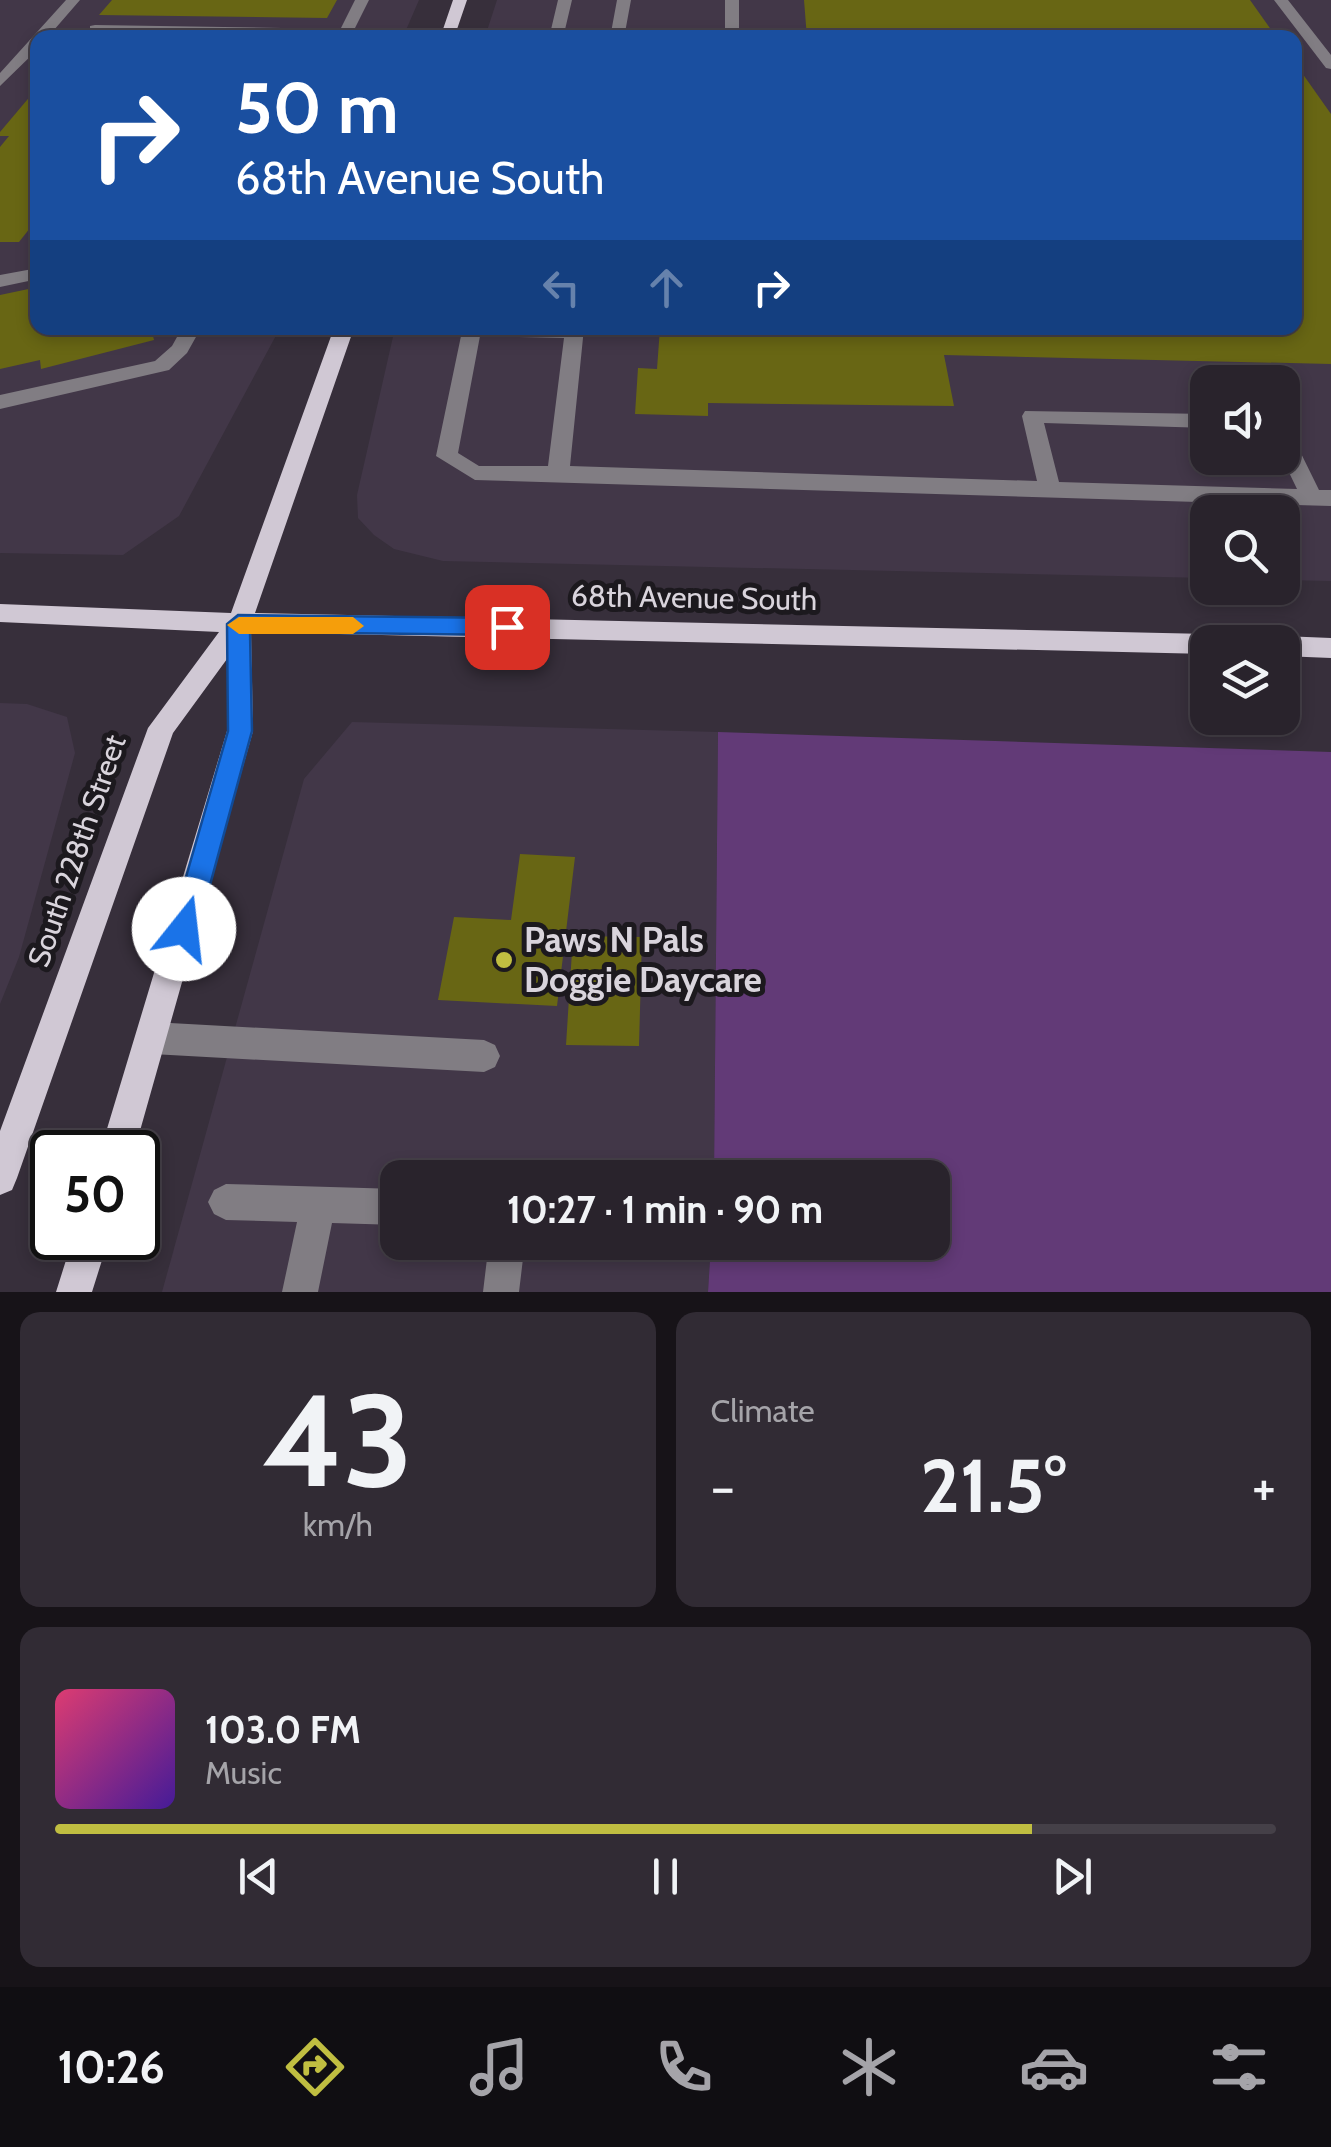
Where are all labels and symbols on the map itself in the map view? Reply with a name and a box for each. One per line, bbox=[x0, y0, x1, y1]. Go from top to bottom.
street label: 68th Avenue South bbox=[571, 577, 817, 618]
pin bbox=[465, 585, 550, 670]
street label: South 228th Street bbox=[20, 730, 134, 972]
position arrow bbox=[132, 877, 236, 981]
place label: Paws N Pals Doggie Daycare bbox=[524, 918, 762, 1001]
marker: Paws N Pals Doggie Daycare bbox=[493, 949, 515, 971]
speed limit sign: 50 bbox=[30, 1130, 160, 1260]

